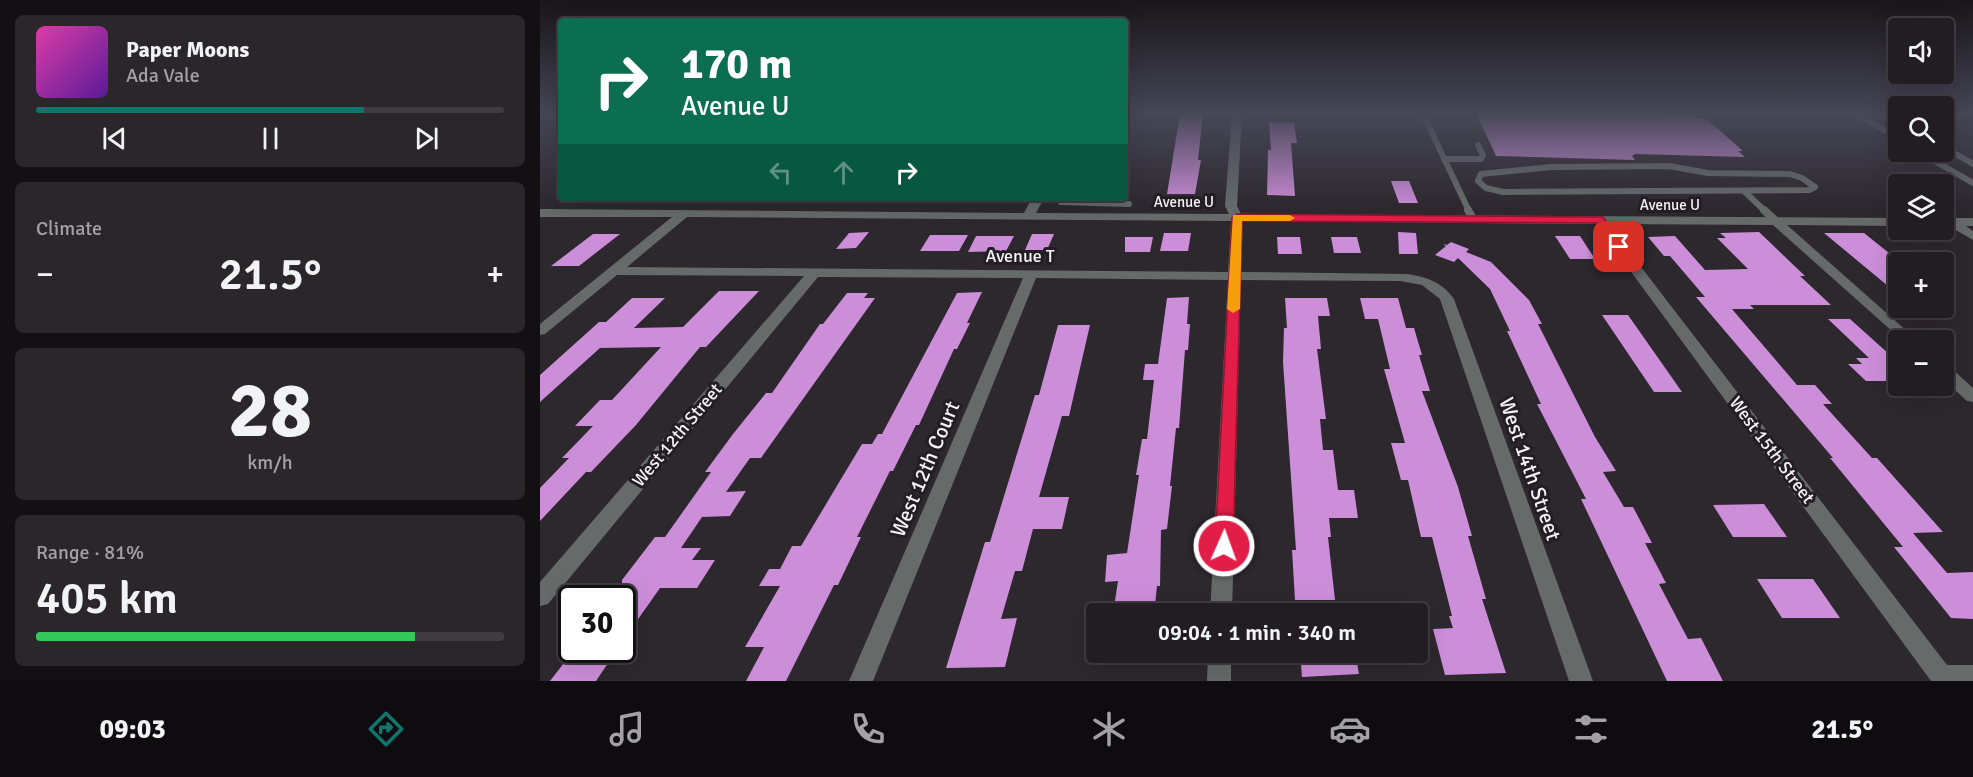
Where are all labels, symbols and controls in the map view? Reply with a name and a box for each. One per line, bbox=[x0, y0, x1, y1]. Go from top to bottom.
map controls bbox=[1888, 18, 1954, 396]
button: sound bbox=[1888, 18, 1954, 84]
text: Paper Moons bbox=[126, 36, 249, 63]
text: 170 m bbox=[681, 39, 792, 90]
icon: right bbox=[582, 42, 660, 120]
text: Ada Vale bbox=[126, 63, 200, 88]
text: Avenue U bbox=[681, 90, 789, 123]
button: search bbox=[1888, 96, 1954, 162]
icon: previous bbox=[98, 122, 131, 155]
icon: pause bbox=[254, 122, 287, 155]
icon: next bbox=[410, 122, 443, 155]
icon: left bbox=[764, 156, 797, 189]
icon: ahead bbox=[827, 156, 860, 189]
icon: right bbox=[890, 156, 923, 189]
button: layers bbox=[1888, 174, 1954, 240]
street label: Avenue U bbox=[1154, 193, 1214, 211]
street label: Avenue U bbox=[1640, 196, 1700, 214]
text: Climate bbox=[36, 216, 102, 241]
pin bbox=[1593, 221, 1644, 272]
icon: arrive bbox=[1602, 230, 1635, 263]
street label: Avenue T bbox=[985, 245, 1055, 267]
text: 21.5° bbox=[219, 247, 321, 302]
button: + bbox=[1888, 252, 1954, 318]
text: − bbox=[36, 254, 54, 295]
text: + bbox=[486, 254, 504, 295]
button: − bbox=[1888, 330, 1954, 396]
text: 28 bbox=[228, 363, 312, 459]
street label: West 12th Street bbox=[627, 379, 727, 491]
street label: West 15th Street bbox=[1725, 392, 1819, 508]
street label: West 14th Street bbox=[1493, 394, 1567, 544]
street label: West 12th Court bbox=[885, 397, 965, 541]
text: km/h bbox=[247, 450, 293, 475]
position arrow bbox=[1192, 514, 1256, 578]
text: Range · 81% bbox=[36, 540, 144, 565]
text: 405 km bbox=[36, 571, 178, 626]
speed limit sign: 30 bbox=[558, 585, 636, 663]
text: 09:04 · 1 min · 340 m bbox=[1158, 619, 1356, 646]
icon: directions bbox=[365, 708, 407, 750]
icon: music bbox=[606, 708, 648, 750]
icon: phone bbox=[847, 708, 889, 750]
icon: climate bbox=[1088, 708, 1130, 750]
icon: car bbox=[1329, 708, 1371, 750]
icon: filters bbox=[1570, 708, 1612, 750]
text: 09:03 bbox=[100, 713, 166, 746]
text: 21.5° bbox=[1811, 713, 1873, 746]

